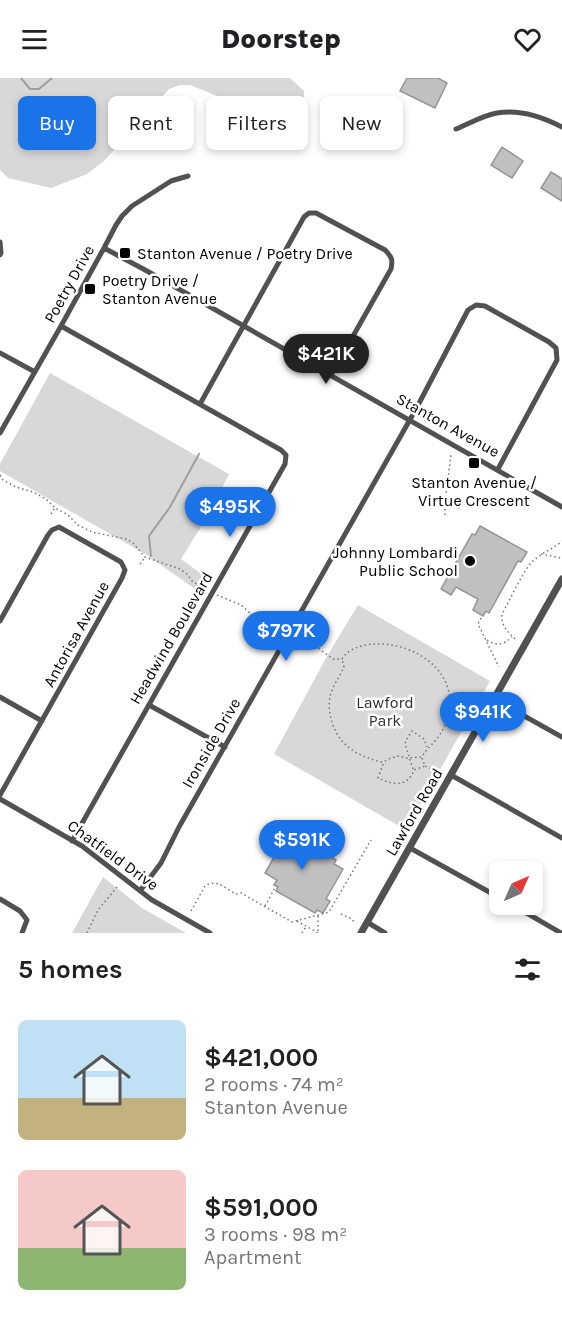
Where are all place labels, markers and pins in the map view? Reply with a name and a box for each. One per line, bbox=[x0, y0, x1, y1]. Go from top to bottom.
place label: Stanton Avenue / Poetry Drive bbox=[137, 244, 353, 263]
marker: Stanton Avenue / Poetry Drive bbox=[118, 246, 132, 260]
place label: Poetry Drive / Stanton Avenue bbox=[102, 271, 217, 308]
marker: Poetry Drive / Stanton Avenue bbox=[83, 282, 97, 296]
pin: $421K bbox=[284, 334, 368, 385]
marker: Stanton Avenue / Virtue Crescent bbox=[467, 456, 481, 470]
place label: Stanton Avenue / Virtue Crescent bbox=[411, 473, 537, 510]
pin: $495K bbox=[188, 487, 272, 538]
place label: Johnny Lombardi Public School bbox=[333, 543, 458, 580]
marker: Johnny Lombardi Public School bbox=[463, 554, 477, 568]
pin: $797K bbox=[244, 611, 328, 662]
pin: $941K bbox=[441, 692, 525, 743]
pin: $591K bbox=[260, 820, 344, 871]

